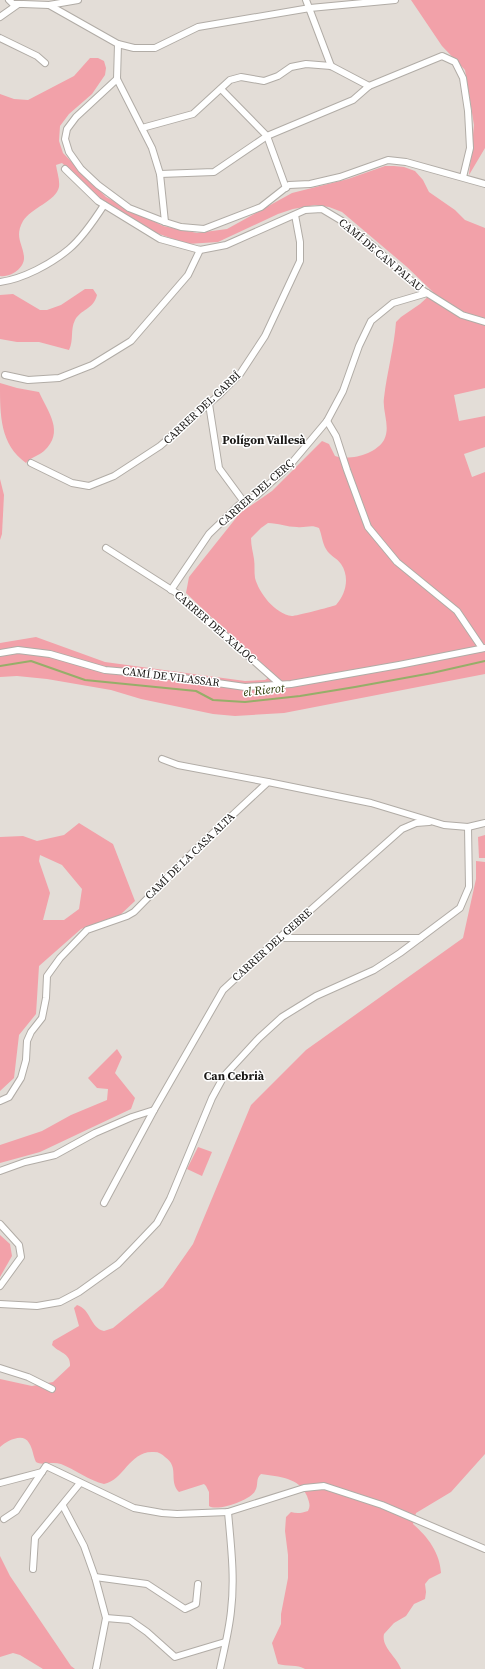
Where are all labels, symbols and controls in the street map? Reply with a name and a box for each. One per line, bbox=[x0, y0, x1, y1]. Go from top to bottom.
street label: CAMÍ DE CAN PALAU bbox=[335, 215, 427, 295]
street label: CARRER DEL GARBÍ bbox=[160, 368, 244, 448]
district label: Polígon Vallesà bbox=[222, 432, 306, 448]
street label: CARRER DEL CERÇ bbox=[215, 456, 297, 530]
street label: CARRER DEL XALOC bbox=[171, 587, 259, 667]
street label: CAMÍ DE VILASSAR bbox=[122, 664, 220, 690]
water label: el Rierot bbox=[243, 680, 286, 700]
street label: CAMÍ DE LA CASA ALTA bbox=[142, 809, 239, 903]
street label: CARRER DEL GEBRE bbox=[229, 905, 315, 985]
district label: Can Cebrià bbox=[204, 1068, 265, 1084]

